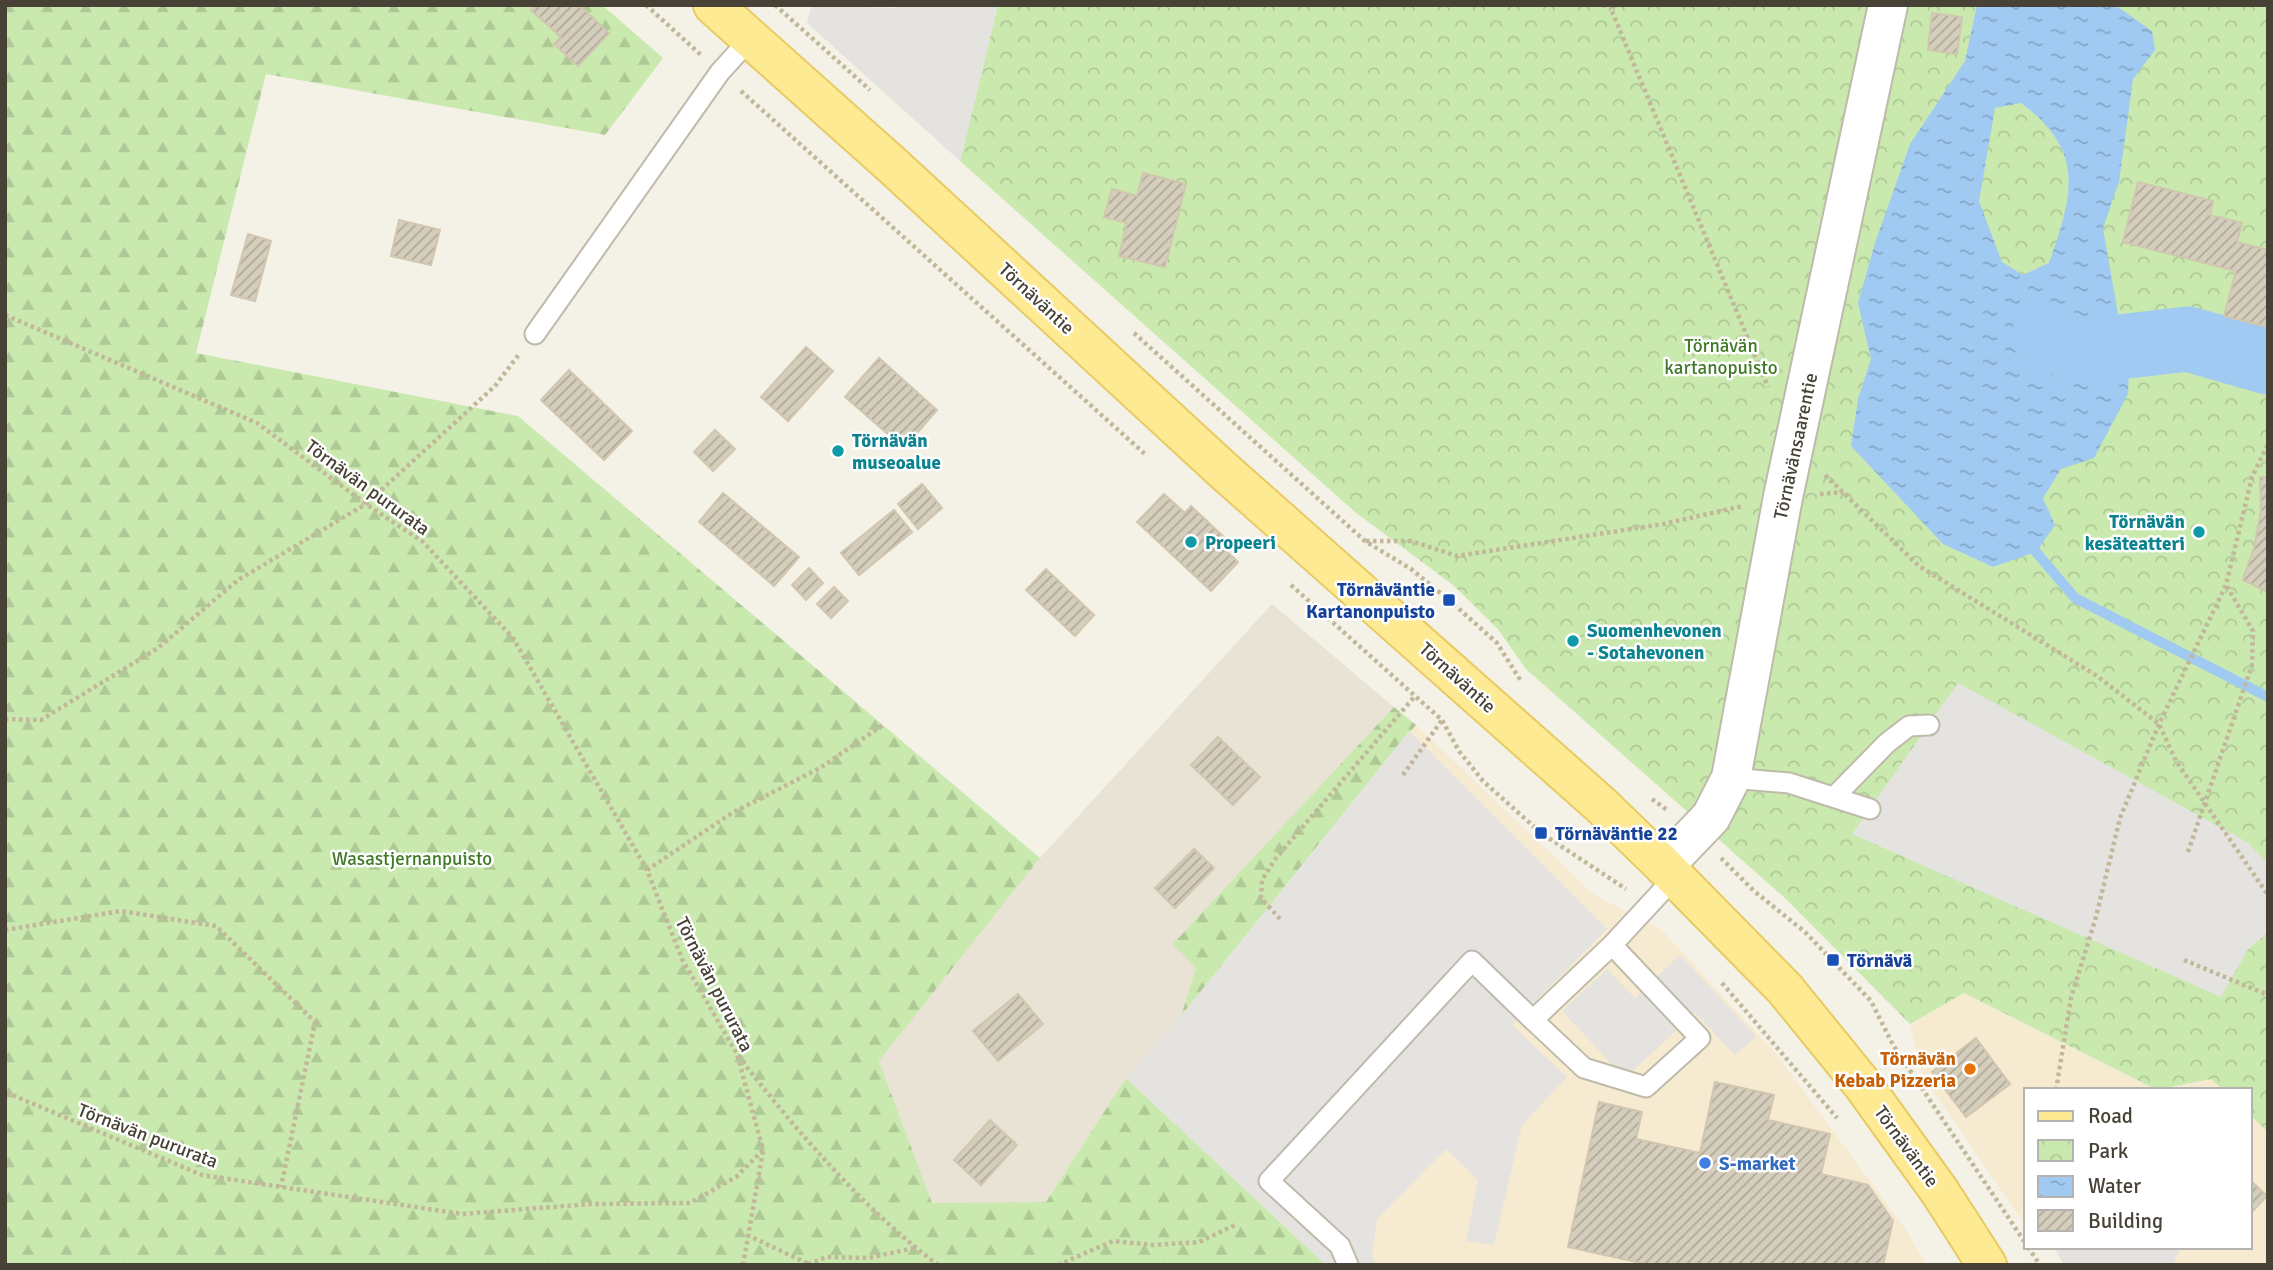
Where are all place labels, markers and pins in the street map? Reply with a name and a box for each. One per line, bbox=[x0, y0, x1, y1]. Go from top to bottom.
place label: Törnävän museoalue bbox=[852, 429, 941, 475]
marker: Törnävän museoalue bbox=[830, 443, 846, 459]
place label: Törnävän kesäteatteri bbox=[2085, 510, 2185, 556]
marker: Törnävän kesäteatteri bbox=[2191, 524, 2207, 540]
place label: Propeeri bbox=[1205, 531, 1276, 555]
marker: Propeeri bbox=[1183, 534, 1199, 550]
place label: Törnäväntie Kartanonpuisto bbox=[1306, 578, 1435, 624]
marker: Törnäväntie Kartanonpuisto bbox=[1441, 592, 1457, 608]
place label: Suomenhevonen - Sotahevonen bbox=[1587, 619, 1722, 665]
marker: Suomenhevonen - Sotahevonen bbox=[1565, 633, 1581, 649]
place label: Törnäväntie 22 bbox=[1555, 822, 1678, 846]
marker: Törnäväntie 22 bbox=[1533, 825, 1549, 841]
place label: Törnävä bbox=[1847, 949, 1913, 973]
marker: Törnävä bbox=[1825, 952, 1841, 968]
place label: Törnävän Kebab Pizzeria bbox=[1834, 1047, 1956, 1093]
marker: Törnävän Kebab Pizzeria bbox=[1962, 1061, 1978, 1077]
place label: S-market bbox=[1719, 1152, 1796, 1176]
marker: S-market bbox=[1697, 1155, 1713, 1171]

